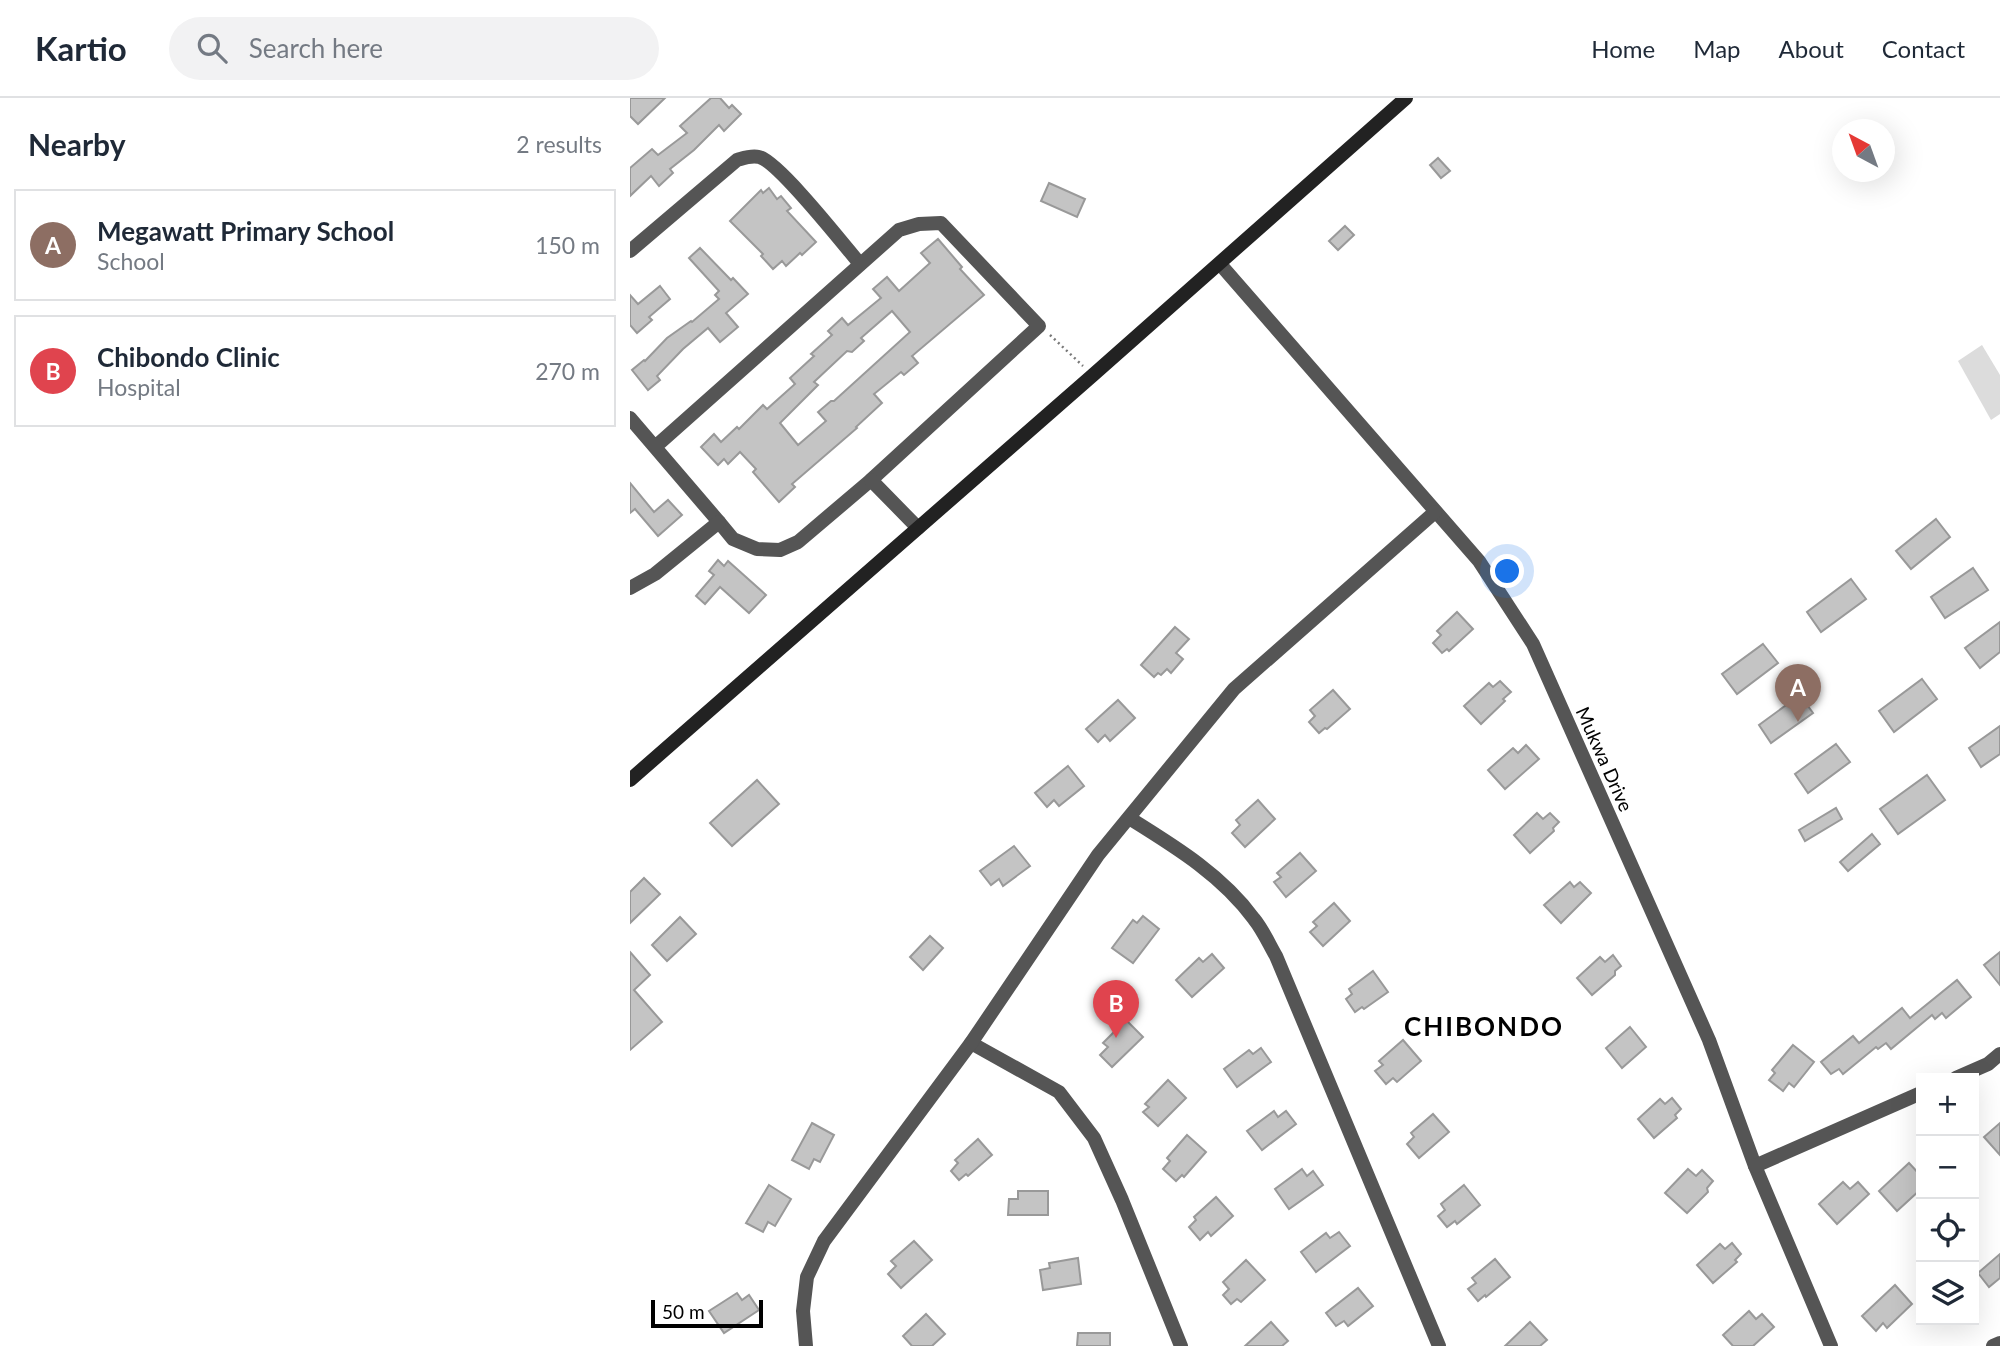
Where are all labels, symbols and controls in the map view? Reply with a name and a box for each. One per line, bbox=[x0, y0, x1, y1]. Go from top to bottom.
search box bbox=[169, 17, 659, 80]
text: Kartio bbox=[35, 28, 127, 68]
icon: search bbox=[193, 29, 231, 67]
text: Search here bbox=[249, 32, 383, 64]
text: Home bbox=[1591, 34, 1655, 63]
text: Map bbox=[1693, 34, 1741, 63]
text: About bbox=[1779, 34, 1844, 63]
text: Contact bbox=[1882, 34, 1965, 63]
north arrow bbox=[1832, 119, 1895, 182]
text: Nearby bbox=[28, 126, 126, 162]
text: 2 results bbox=[516, 130, 602, 158]
text: Megawatt Primary School bbox=[97, 215, 394, 247]
text: A bbox=[45, 231, 61, 259]
text: 150 m bbox=[535, 231, 600, 259]
text: School bbox=[97, 247, 165, 275]
text: Chibondo Clinic bbox=[97, 341, 280, 373]
text: B bbox=[45, 357, 61, 385]
text: 270 m bbox=[535, 357, 600, 385]
text: Hospital bbox=[97, 373, 181, 401]
your location bbox=[1490, 554, 1524, 588]
pin: A bbox=[1775, 664, 1821, 722]
street label: Mukwa Drive bbox=[1572, 703, 1638, 815]
pin: B bbox=[1093, 980, 1139, 1038]
district label: CHIBONDO bbox=[1404, 1010, 1564, 1042]
map controls bbox=[1916, 1073, 1979, 1325]
button: + bbox=[1916, 1073, 1979, 1136]
button: − bbox=[1916, 1136, 1979, 1199]
button: locate bbox=[1916, 1199, 1979, 1262]
button: layers bbox=[1916, 1262, 1979, 1325]
scale bar bbox=[651, 1297, 763, 1329]
text: 50 m bbox=[662, 1300, 705, 1323]

